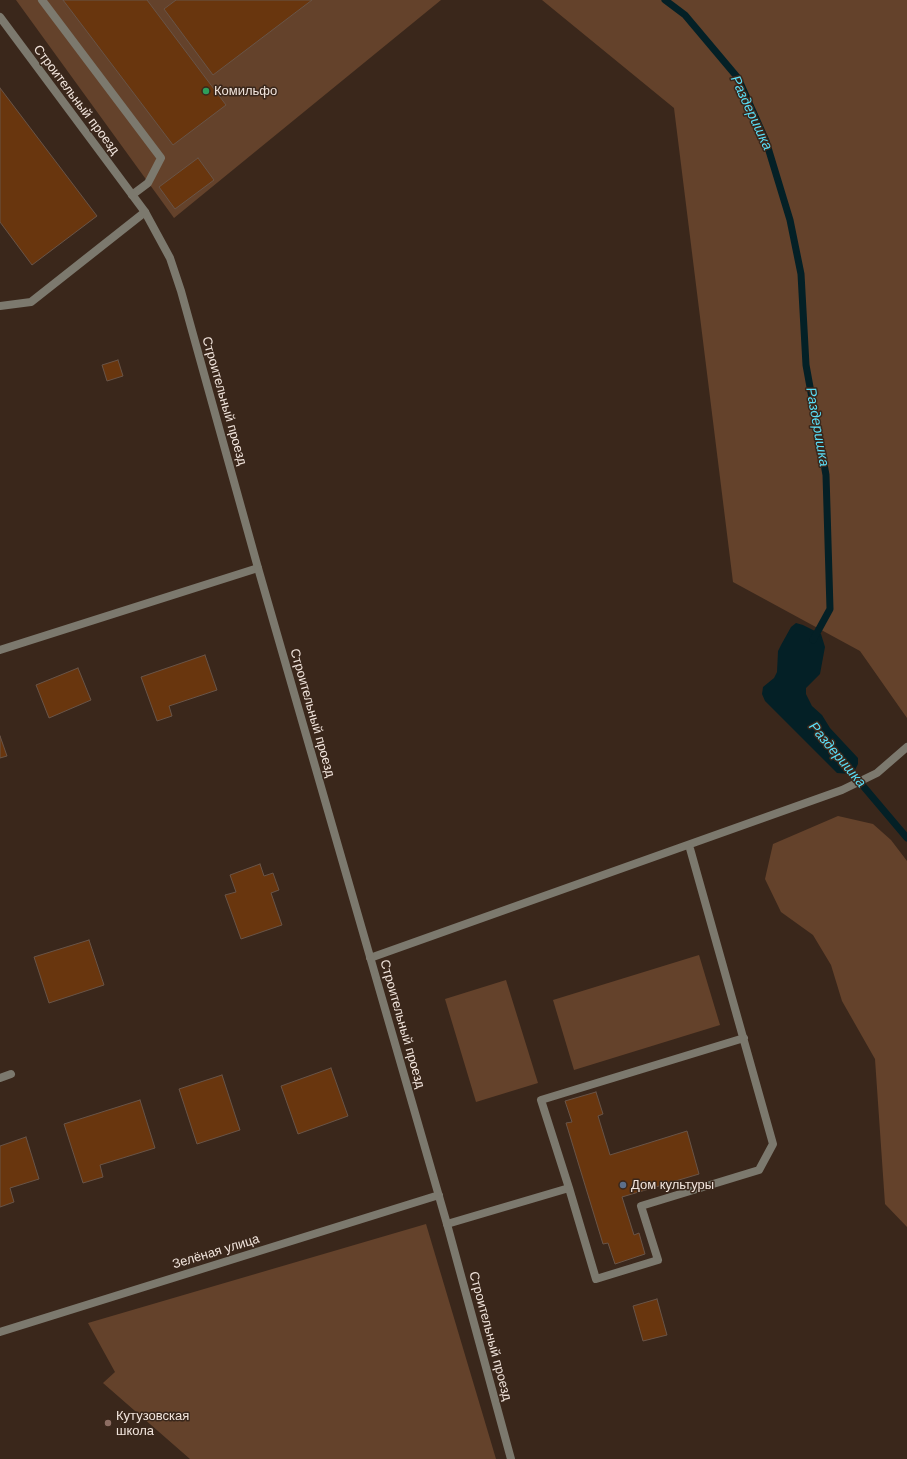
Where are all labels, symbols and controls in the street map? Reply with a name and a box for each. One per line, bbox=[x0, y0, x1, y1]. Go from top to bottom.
street label: Строительный проезд bbox=[30, 42, 122, 158]
water label: Раздеришка bbox=[726, 73, 776, 153]
place label: Комильфо bbox=[214, 83, 277, 99]
marker: Комильфо bbox=[201, 86, 211, 96]
street label: Строительный проезд bbox=[198, 335, 250, 467]
water label: Раздеришка bbox=[802, 386, 832, 468]
street label: Строительный проезд bbox=[286, 647, 338, 779]
water label: Раздеришка bbox=[805, 719, 869, 791]
street label: Строительный проезд bbox=[376, 958, 428, 1090]
place label: Дом культуры bbox=[631, 1177, 714, 1193]
marker: Дом культуры bbox=[618, 1180, 628, 1190]
street label: Зелёная улица bbox=[171, 1231, 261, 1273]
street label: Строительный проезд bbox=[465, 1270, 515, 1402]
place label: Кутузовская школа bbox=[116, 1408, 189, 1439]
marker: Кутузовская школа bbox=[103, 1418, 113, 1428]

